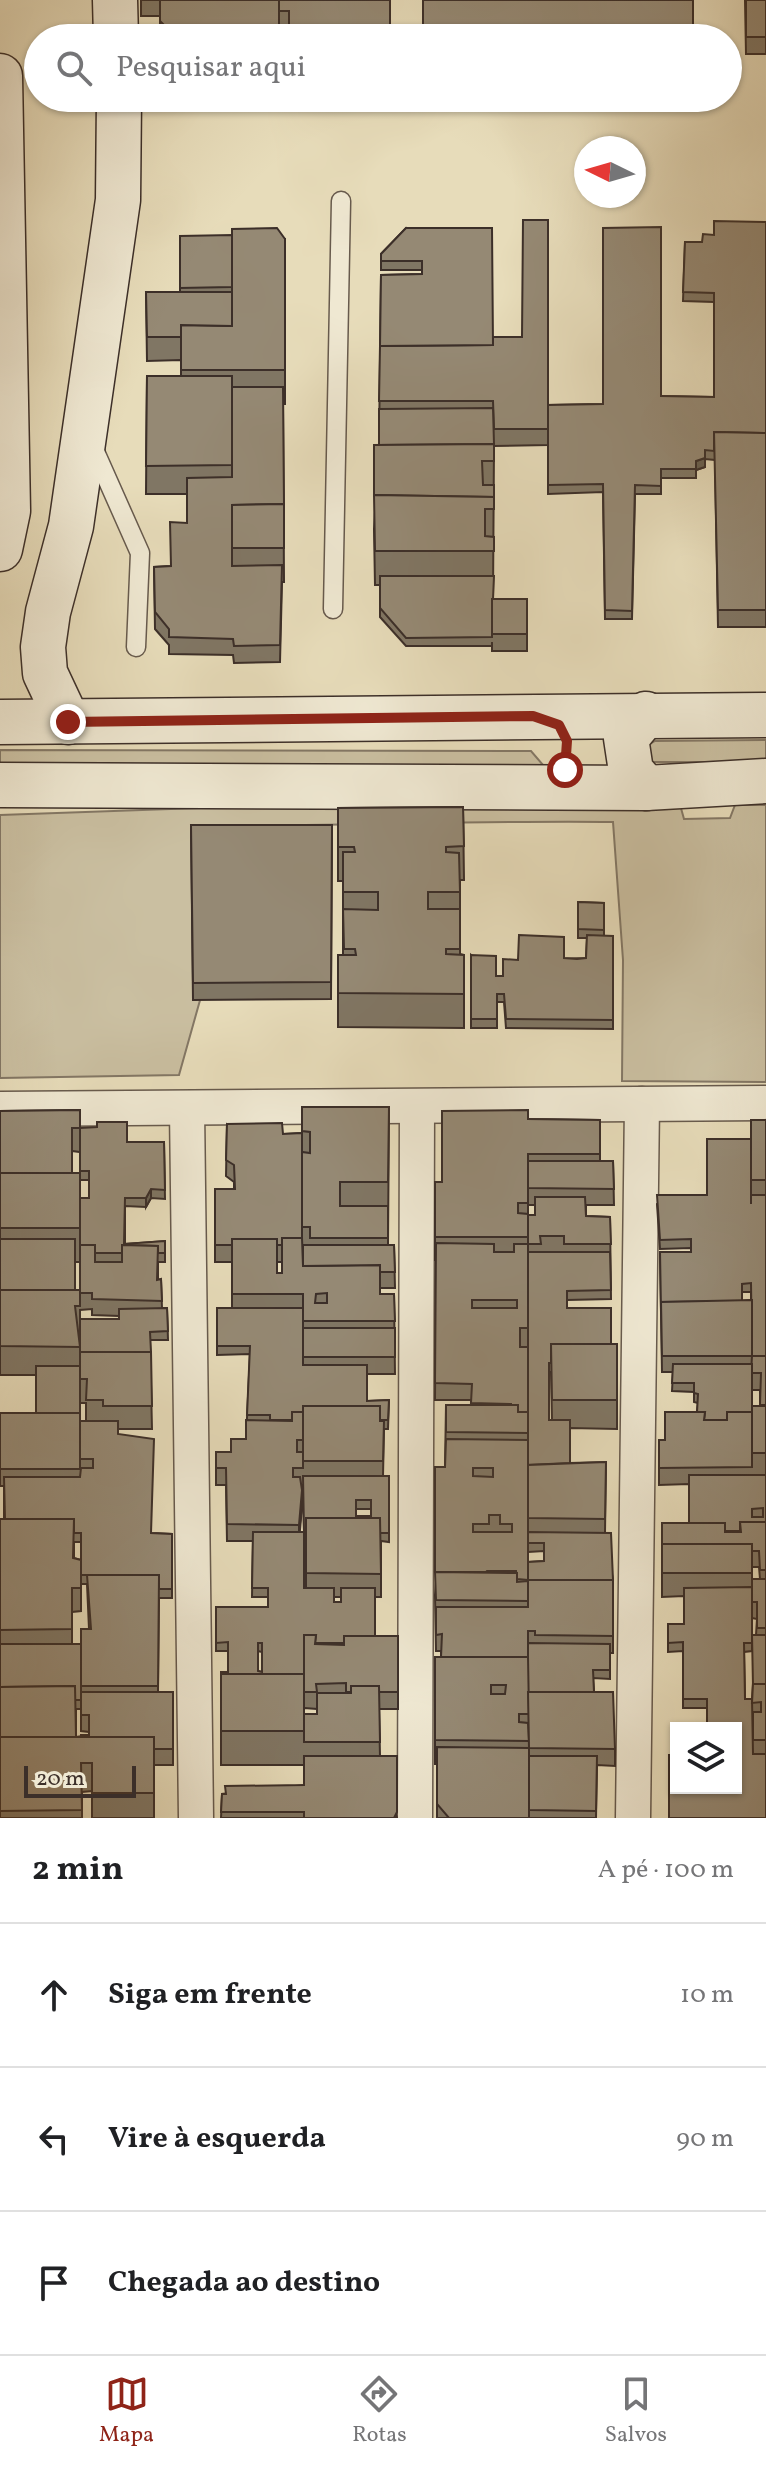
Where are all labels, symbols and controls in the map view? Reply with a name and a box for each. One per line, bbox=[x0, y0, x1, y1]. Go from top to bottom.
search box bbox=[24, 24, 742, 112]
icon: search bbox=[52, 46, 96, 90]
text: Pesquisar aqui bbox=[116, 47, 306, 89]
north arrow bbox=[574, 136, 646, 208]
route end bbox=[50, 704, 86, 740]
route start bbox=[547, 752, 583, 788]
map controls bbox=[670, 1722, 742, 1794]
button: layers bbox=[670, 1722, 742, 1794]
scale bar bbox=[24, 1762, 136, 1798]
text: 20 m bbox=[36, 1764, 85, 1795]
text: 2 min bbox=[32, 1847, 124, 1894]
text: A pé · 100 m bbox=[598, 1852, 734, 1888]
icon: ahead bbox=[32, 1973, 76, 2017]
text: Siga em frente bbox=[108, 1974, 312, 2016]
text: 10 m bbox=[680, 1977, 734, 2013]
icon: left bbox=[32, 2117, 76, 2161]
text: Vire à esquerda bbox=[108, 2118, 326, 2160]
text: 90 m bbox=[676, 2121, 734, 2157]
icon: arrive bbox=[32, 2261, 76, 2305]
text: Chegada ao destino bbox=[108, 2262, 380, 2304]
tab: Mapa bbox=[99, 2372, 154, 2451]
tab: Rotas bbox=[352, 2372, 407, 2451]
tab: Salvos bbox=[605, 2372, 667, 2451]

